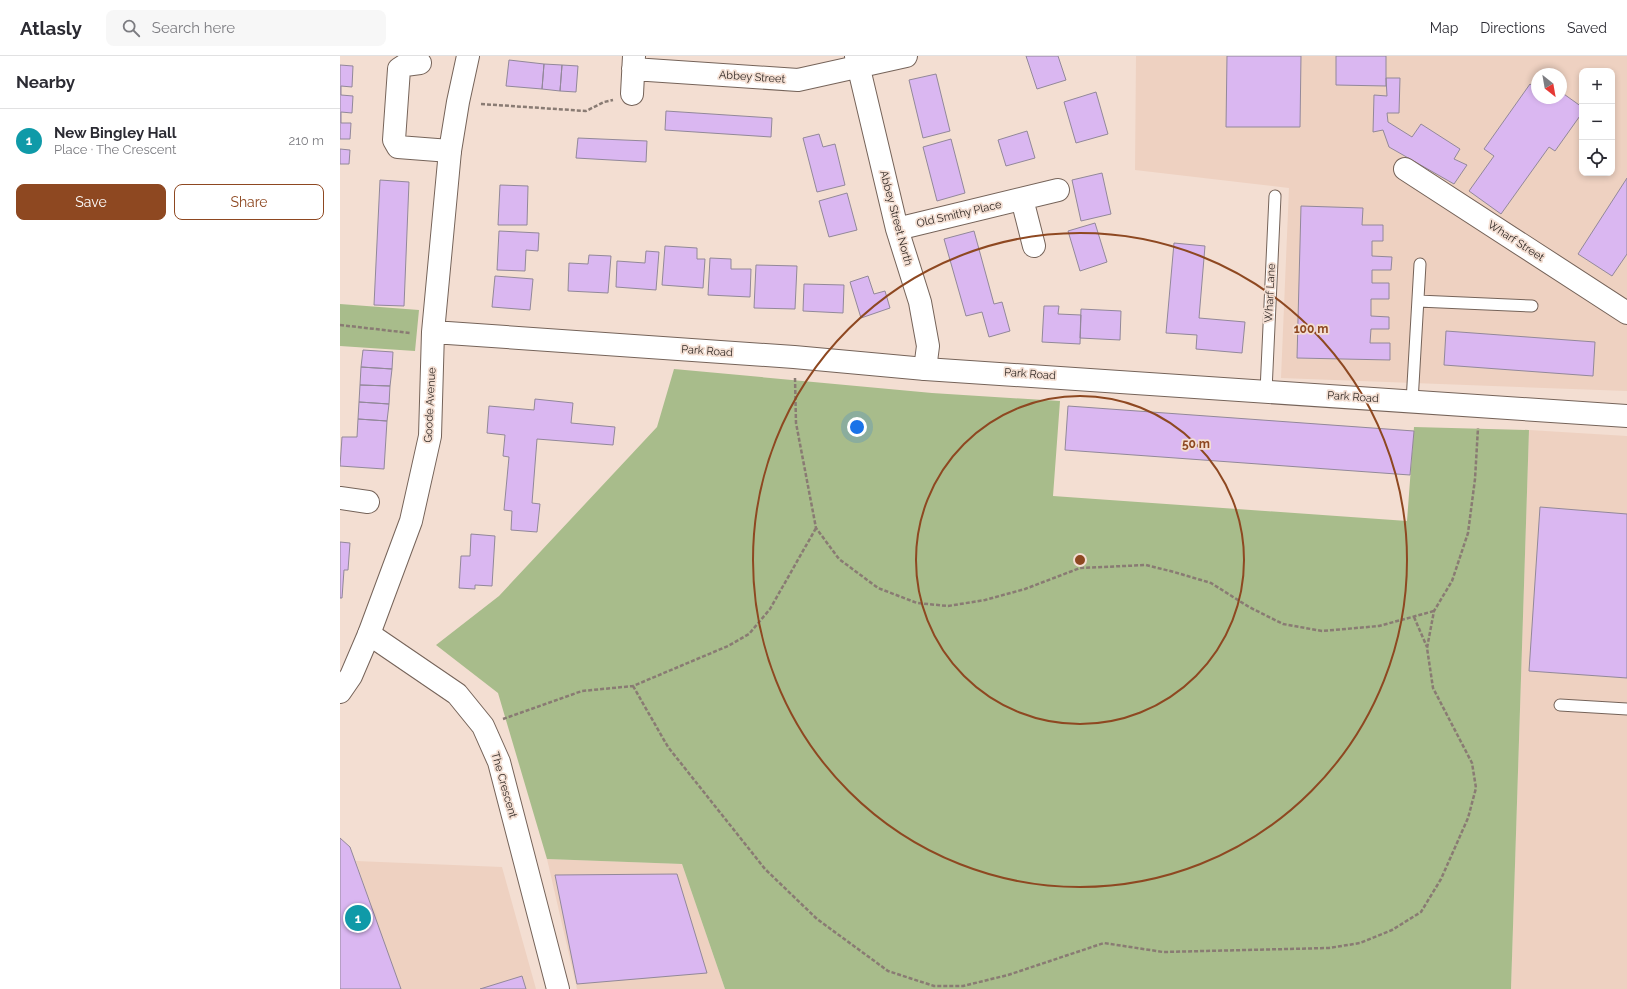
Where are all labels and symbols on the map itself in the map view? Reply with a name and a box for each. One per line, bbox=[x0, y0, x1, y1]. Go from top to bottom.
street label: Abbey Street bbox=[718, 68, 786, 86]
north arrow bbox=[1531, 68, 1567, 104]
street label: Abbey Street North bbox=[877, 169, 915, 267]
street label: Old Smithy Place bbox=[915, 198, 1003, 230]
street label: Wharf Street bbox=[1485, 218, 1547, 264]
street label: Wharf Lane bbox=[1262, 263, 1278, 323]
text: 100 m bbox=[1294, 322, 1328, 336]
street label: Park Road bbox=[681, 343, 733, 359]
street label: Park Road bbox=[1004, 366, 1056, 382]
street label: Goode Avenue bbox=[422, 367, 438, 443]
street label: Park Road bbox=[1327, 389, 1379, 405]
your location bbox=[847, 417, 867, 437]
text: 50 m bbox=[1182, 437, 1210, 451]
centre of rings bbox=[1073, 553, 1087, 567]
street label: The Crescent bbox=[488, 751, 520, 820]
pin: 1 bbox=[345, 903, 371, 933]

